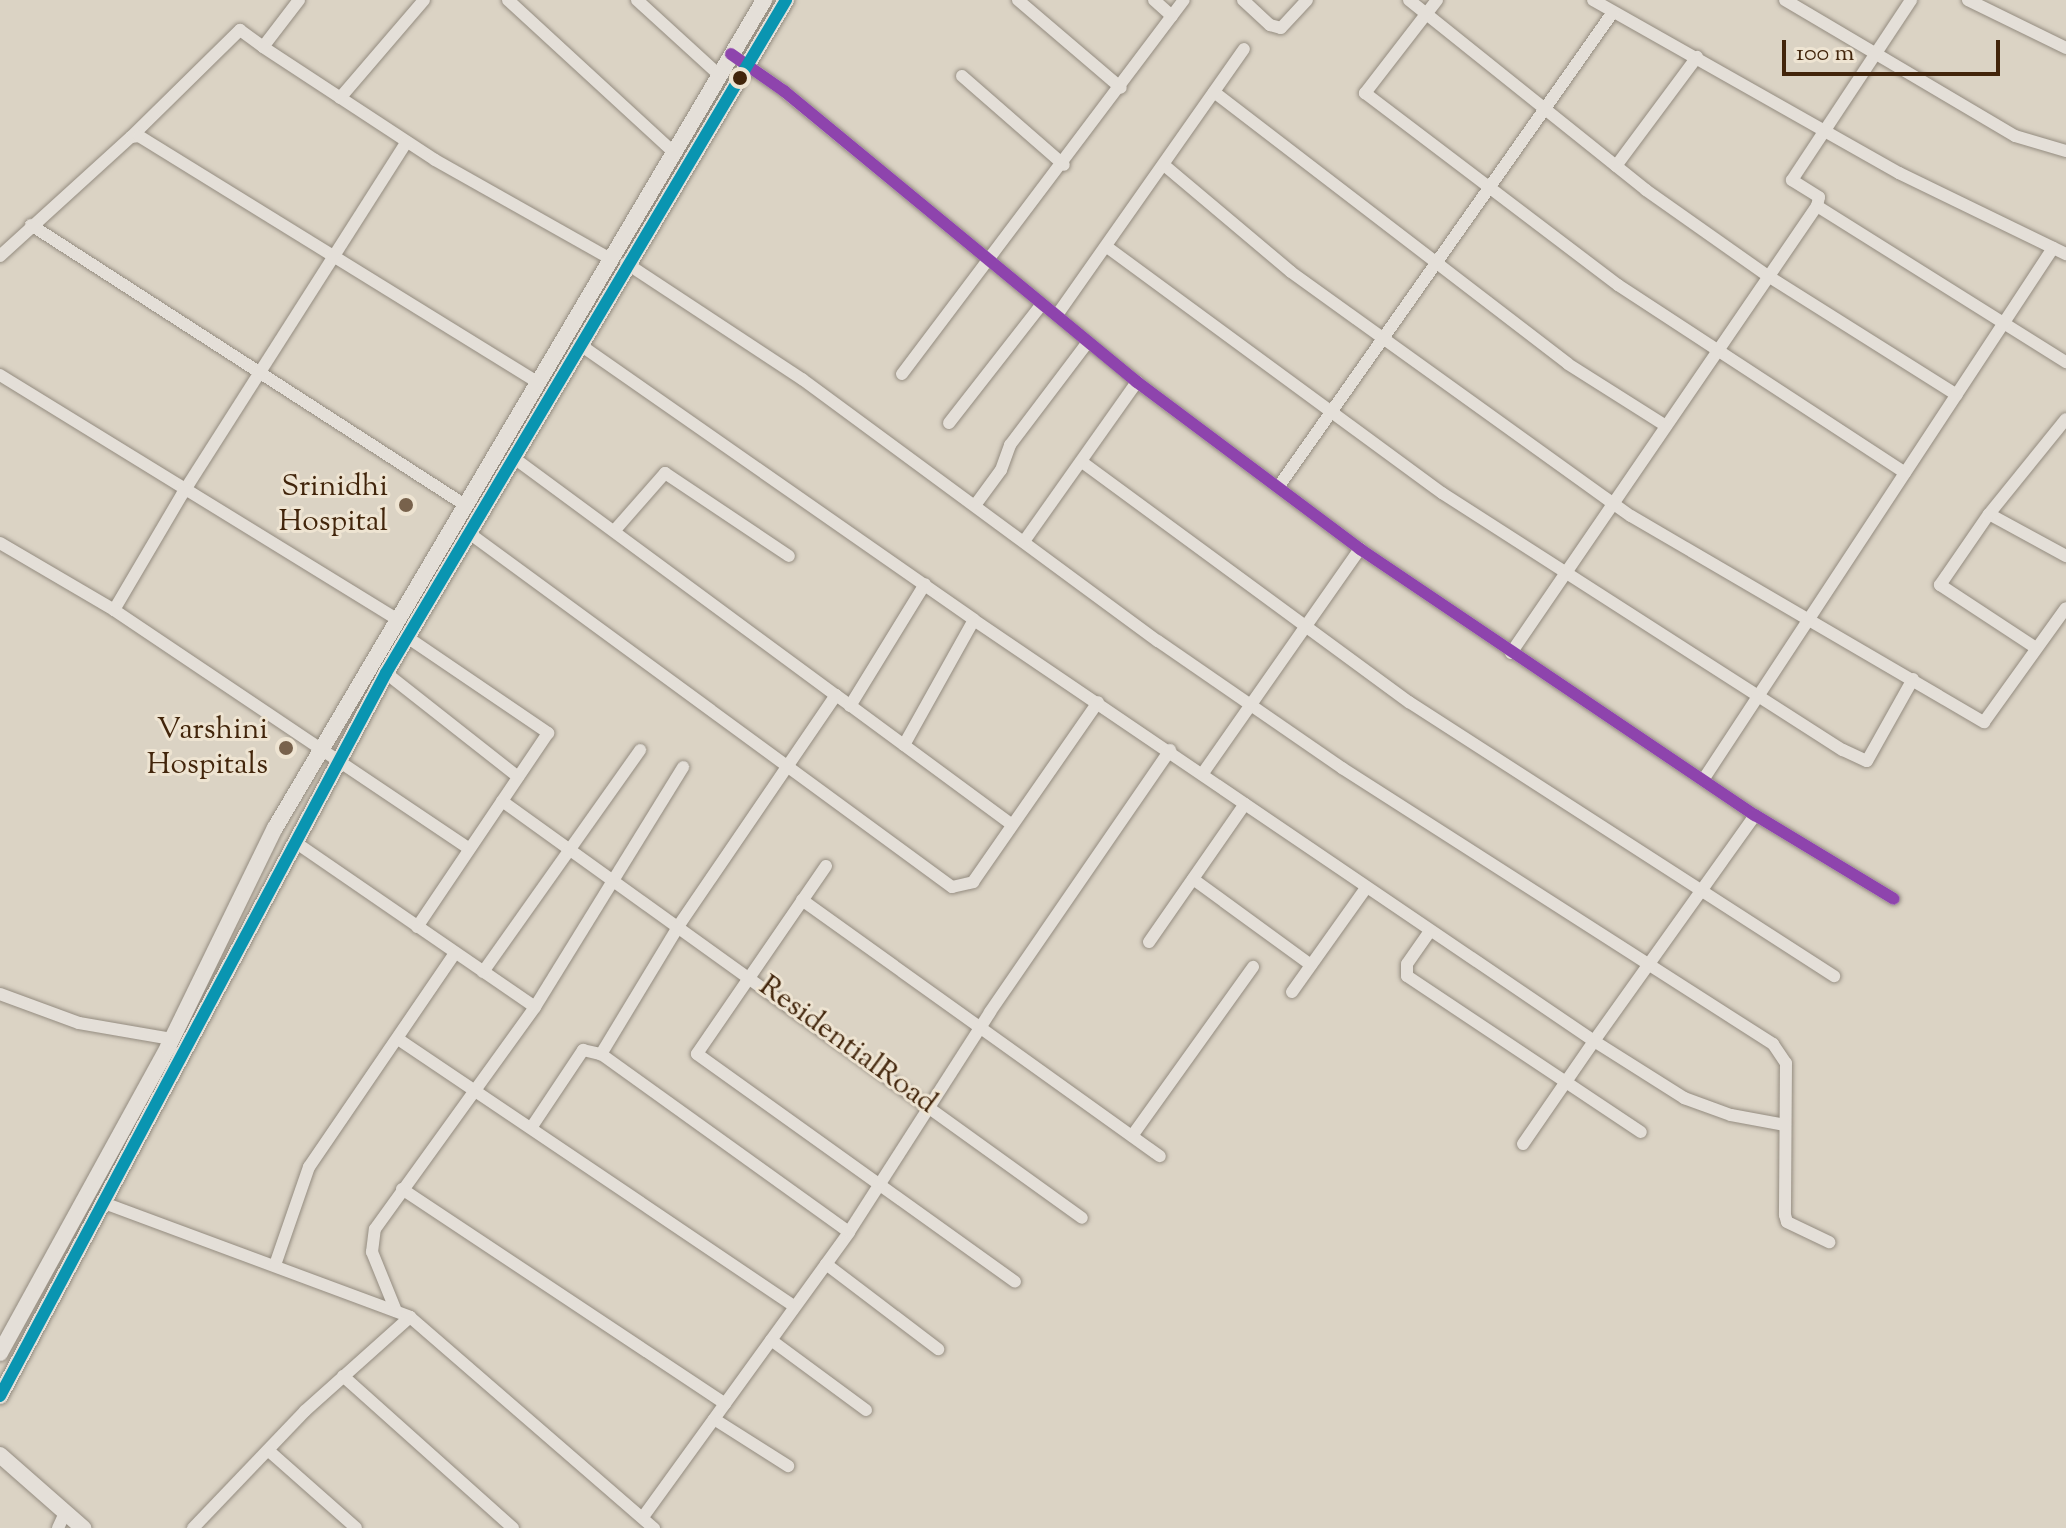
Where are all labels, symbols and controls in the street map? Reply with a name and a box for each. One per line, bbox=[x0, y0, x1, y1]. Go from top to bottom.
scale bar bbox=[1786, 24, 2004, 74]
text: 100 m bbox=[1796, 37, 1854, 71]
unlabelled marker bbox=[732, 70, 748, 86]
place label: Srinidhi Hospital bbox=[279, 470, 388, 540]
marker: Srinidhi Hospital bbox=[395, 494, 417, 516]
place label: Varshini Hospitals bbox=[147, 713, 268, 784]
marker: Varshini Hospitals bbox=[275, 737, 297, 759]
street label: ResidentialRoad bbox=[751, 969, 943, 1123]

